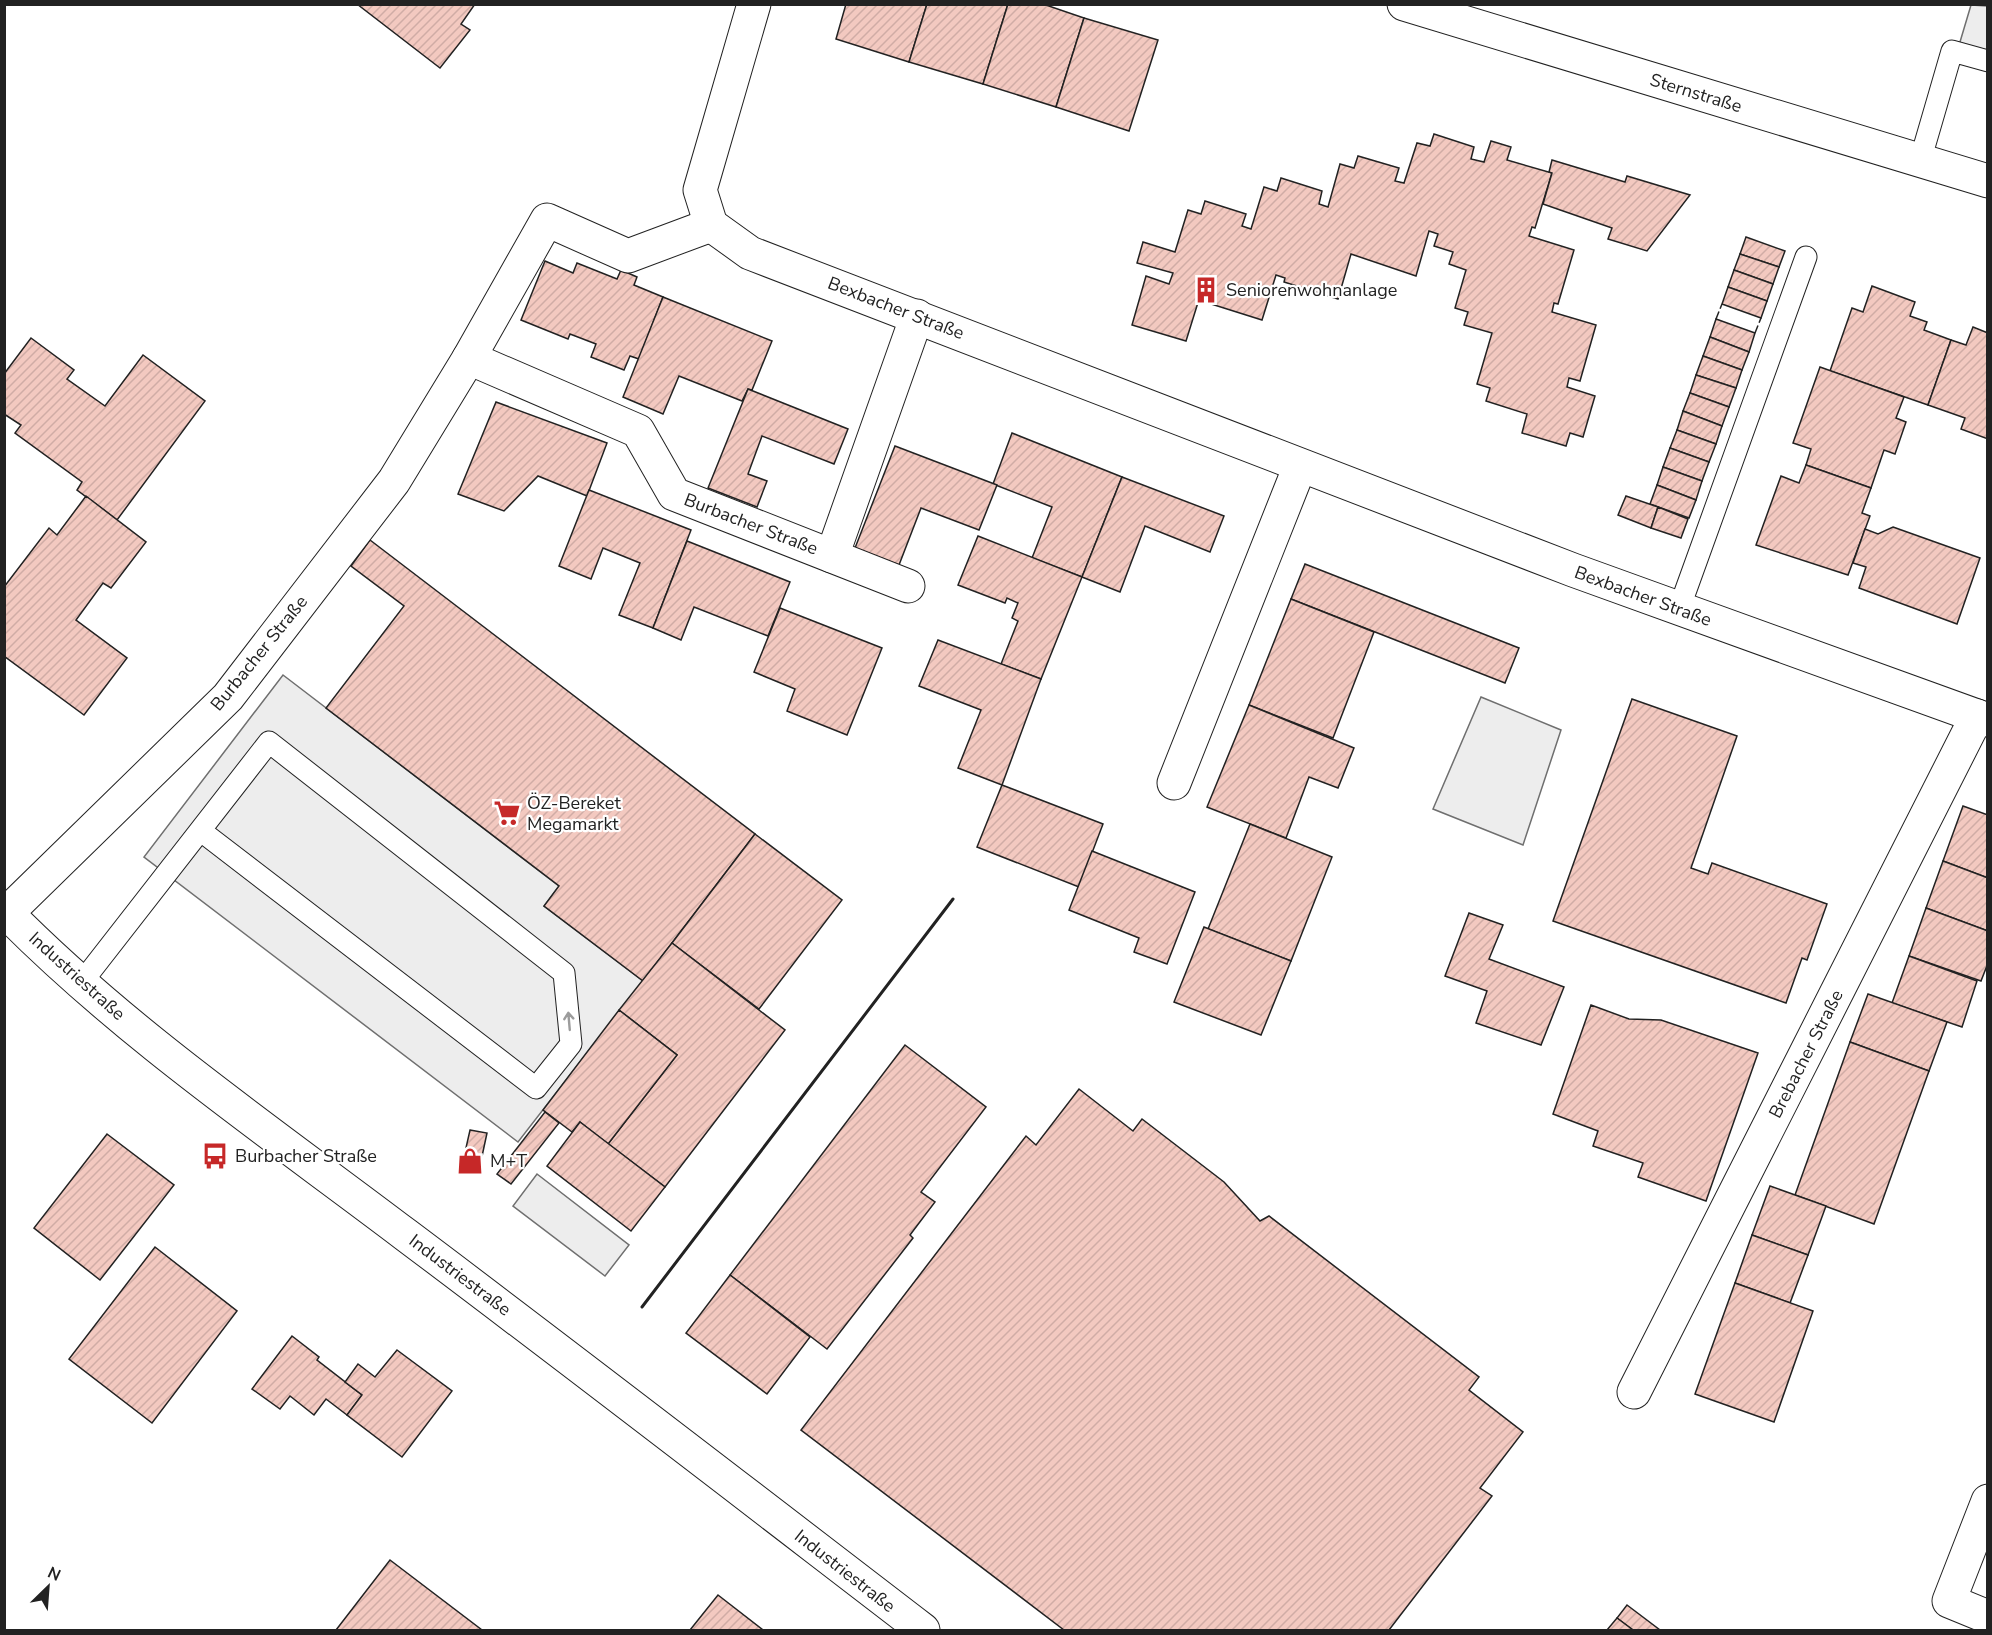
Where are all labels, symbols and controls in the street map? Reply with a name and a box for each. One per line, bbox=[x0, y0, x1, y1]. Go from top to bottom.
street label: Sternstraße bbox=[1647, 68, 1745, 118]
street label: Bexbacher Straße bbox=[824, 271, 968, 345]
building icon: Seniorenwohnanlage bbox=[1191, 275, 1221, 305]
place label: Seniorenwohnanlage bbox=[1226, 278, 1397, 302]
street label: Burbacher Straße bbox=[680, 487, 822, 561]
street label: Bexbacher Straße bbox=[1571, 560, 1715, 632]
street label: Burbacher Straße bbox=[205, 590, 313, 716]
place label: ÖZ-Bereket Megamarkt bbox=[527, 791, 621, 836]
supermarket icon: ÖZ-Bereket Megamarkt bbox=[492, 798, 522, 828]
street label: Industriestraße bbox=[24, 926, 130, 1026]
street label: Brebacher Straße bbox=[1763, 986, 1849, 1122]
one-way arrow bbox=[563, 1012, 574, 1032]
bus stop icon: Burbacher Straße bbox=[200, 1141, 230, 1171]
place label: Burbacher Straße bbox=[235, 1144, 377, 1168]
shop icon: M+T bbox=[455, 1146, 485, 1176]
place label: M+T bbox=[490, 1149, 527, 1173]
street label: Industriestraße bbox=[404, 1229, 516, 1321]
street label: Industriestraße bbox=[790, 1524, 900, 1618]
north arrow bbox=[18, 1557, 78, 1617]
text: N bbox=[44, 1562, 64, 1587]

